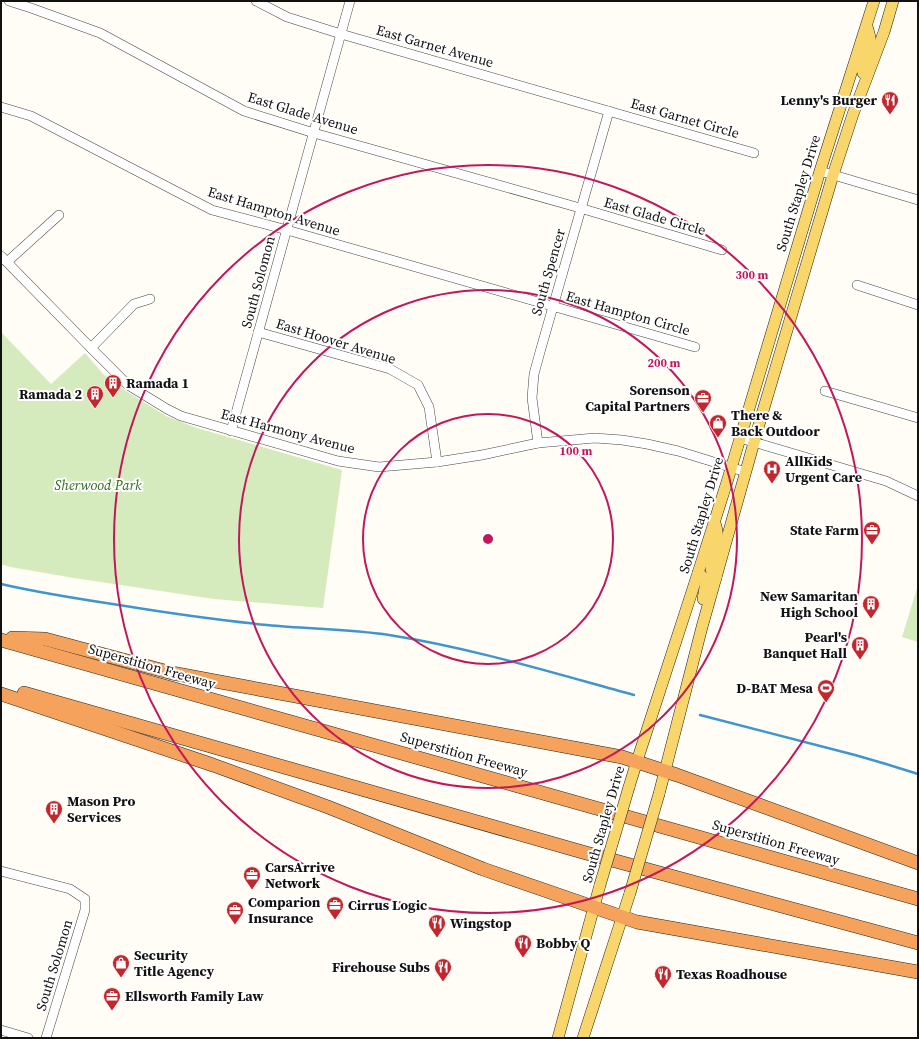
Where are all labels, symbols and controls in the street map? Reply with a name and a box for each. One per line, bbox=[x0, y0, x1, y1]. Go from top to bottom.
street label: East Garnet Avenue bbox=[374, 20, 496, 72]
street label: East Glade Avenue bbox=[245, 87, 361, 139]
place label: Lenny's Burger bbox=[780, 90, 877, 110]
restaurant icon: Lenny's Burger bbox=[880, 90, 900, 115]
street label: East Garnet Circle bbox=[628, 93, 742, 143]
street label: South Stapley Drive bbox=[771, 132, 825, 254]
street label: East Hampton Avenue bbox=[205, 181, 343, 241]
street label: East Glade Circle bbox=[602, 192, 708, 240]
street label: South Spencer bbox=[526, 226, 570, 318]
street label: South Solomon bbox=[236, 233, 280, 330]
text: 300 m bbox=[736, 267, 769, 283]
street label: East Hampton Circle bbox=[564, 286, 692, 340]
street label: East Hoover Avenue bbox=[273, 313, 399, 369]
text: 200 m bbox=[648, 355, 681, 371]
building icon: Ramada 1 bbox=[103, 373, 123, 398]
place label: Ramada 1 bbox=[126, 373, 189, 393]
place label: Sorenson Capital Partners bbox=[585, 380, 691, 416]
place label: Ramada 2 bbox=[19, 384, 82, 404]
building icon: Ramada 2 bbox=[85, 384, 105, 409]
office icon: Sorenson Capital Partners bbox=[693, 388, 713, 413]
street label: East Harmony Avenue bbox=[219, 403, 357, 459]
place label: There & Back Outdoor bbox=[731, 405, 820, 441]
shop icon: There & Back Outdoor bbox=[708, 413, 728, 438]
text: 100 m bbox=[560, 443, 593, 459]
place label: AllKids Urgent Care bbox=[785, 451, 862, 487]
street label: South Stapley Drive bbox=[674, 454, 728, 576]
hospital icon: AllKids Urgent Care bbox=[762, 459, 782, 484]
park label: Sherwood Park bbox=[54, 475, 142, 495]
place label: State Farm bbox=[790, 520, 859, 540]
office icon: State Farm bbox=[862, 520, 882, 545]
centre of rings bbox=[481, 532, 495, 546]
place label: New Samaritan High School bbox=[760, 586, 858, 622]
building icon: New Samaritan High School bbox=[861, 594, 881, 619]
place label: Pearl's Banquet Hall bbox=[763, 627, 848, 663]
building icon: Pearl's Banquet Hall bbox=[850, 635, 870, 660]
street label: Superstition Freeway bbox=[86, 638, 219, 694]
place label: D-BAT Mesa bbox=[736, 678, 814, 698]
sports icon: D-BAT Mesa bbox=[816, 678, 836, 703]
street label: Superstition Freeway bbox=[398, 726, 531, 782]
street label: South Stapley Drive bbox=[577, 763, 629, 885]
place label: Mason Pro Services bbox=[67, 791, 135, 827]
building icon: Mason Pro Services bbox=[44, 799, 64, 824]
street label: Superstition Freeway bbox=[710, 814, 843, 870]
place label: CarsArrive Network bbox=[265, 857, 335, 893]
office icon: CarsArrive Network bbox=[242, 865, 262, 890]
place label: Comparion Insurance bbox=[248, 892, 321, 928]
office icon: Cirrus Logic bbox=[325, 895, 345, 920]
place label: Cirrus Logic bbox=[348, 895, 427, 915]
office icon: Comparion Insurance bbox=[225, 900, 245, 925]
restaurant icon: Wingstop bbox=[427, 913, 447, 938]
place label: Wingstop bbox=[450, 913, 512, 933]
street label: South Solomon bbox=[31, 916, 78, 1013]
restaurant icon: Bobby Q bbox=[513, 933, 533, 958]
place label: Bobby Q bbox=[536, 933, 590, 953]
place label: Security Title Agency bbox=[134, 945, 215, 981]
shop icon: Security Title Agency bbox=[111, 953, 131, 978]
place label: Firehouse Subs bbox=[332, 957, 431, 977]
restaurant icon: Firehouse Subs bbox=[433, 957, 453, 982]
restaurant icon: Texas Roadhouse bbox=[653, 964, 673, 989]
place label: Texas Roadhouse bbox=[676, 964, 787, 984]
office icon: Ellsworth Family Law bbox=[102, 986, 122, 1011]
place label: Ellsworth Family Law bbox=[125, 986, 264, 1006]

